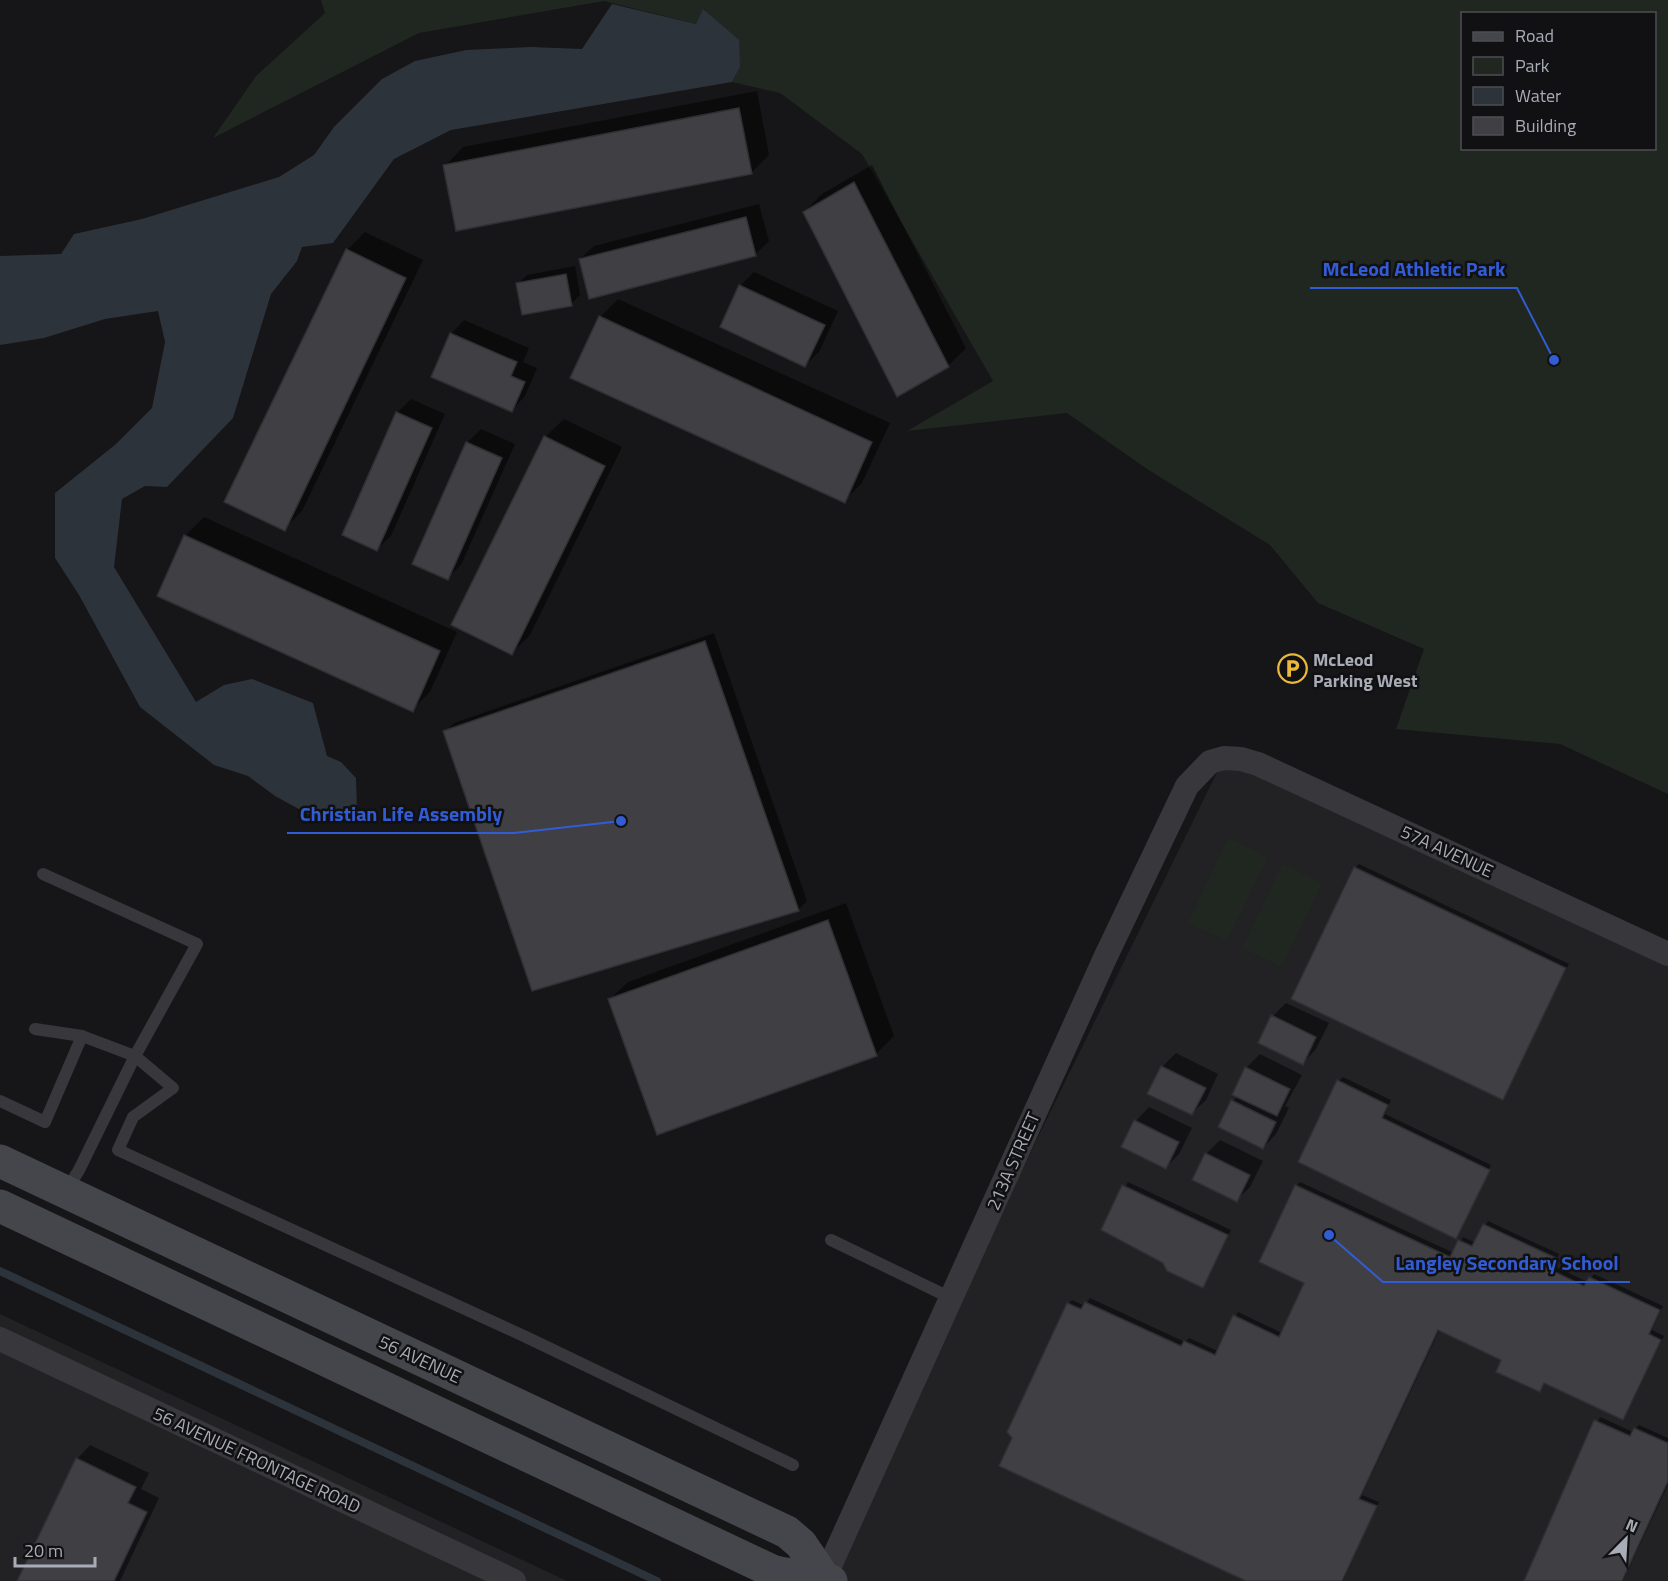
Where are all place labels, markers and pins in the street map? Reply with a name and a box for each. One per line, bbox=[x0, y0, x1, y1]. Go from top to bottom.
callout: McLeod Athletic Park bbox=[1310, 250, 1517, 288]
place label: McLeod Parking West bbox=[1313, 646, 1418, 694]
parking icon: McLeod Parking West bbox=[1276, 653, 1308, 685]
callout: Christian Life Assembly bbox=[287, 795, 514, 833]
callout: Langley Secondary School bbox=[1383, 1244, 1630, 1282]

